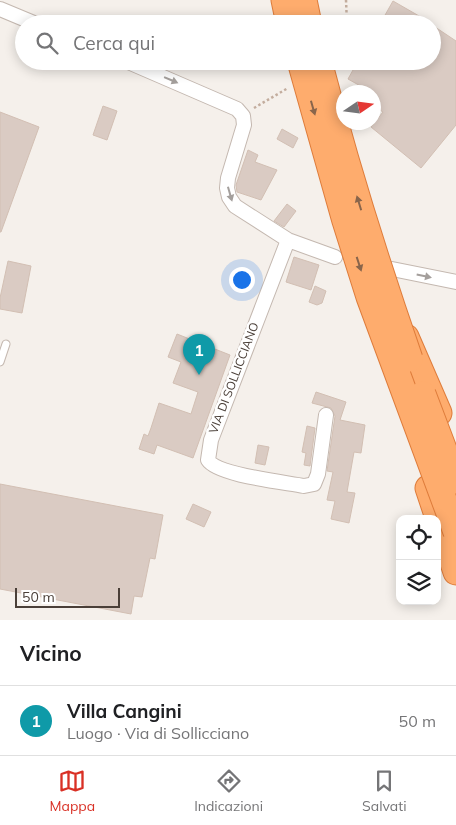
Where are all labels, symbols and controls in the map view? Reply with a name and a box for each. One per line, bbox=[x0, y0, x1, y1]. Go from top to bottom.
search box bbox=[15, 15, 441, 70]
icon: search bbox=[33, 29, 61, 57]
text: Cerca qui bbox=[73, 31, 155, 55]
one-way arrow bbox=[164, 76, 179, 84]
north arrow bbox=[336, 85, 381, 130]
one-way arrow bbox=[309, 101, 317, 116]
one-way arrow bbox=[226, 186, 234, 202]
one-way arrow bbox=[355, 196, 363, 211]
one-way arrow bbox=[355, 257, 363, 272]
your location bbox=[229, 267, 255, 293]
one-way arrow bbox=[416, 272, 431, 280]
street label: VIA DI SOLLICCIANO bbox=[205, 320, 262, 436]
pin: 1 bbox=[183, 334, 215, 375]
map controls bbox=[396, 515, 441, 605]
button: locate bbox=[396, 515, 441, 560]
button: layers bbox=[396, 560, 441, 605]
scale bar bbox=[15, 585, 120, 608]
text: 50 m bbox=[22, 588, 55, 606]
text: Vicino bbox=[20, 640, 82, 666]
text: Villa Cangini bbox=[67, 699, 182, 723]
text: 1 bbox=[31, 711, 41, 731]
text: 50 m bbox=[399, 711, 436, 731]
text: Luogo · Via di Sollicciano bbox=[67, 723, 249, 743]
tab: Mappa bbox=[50, 767, 95, 815]
tab: Indicazioni bbox=[194, 767, 263, 815]
tab: Salvati bbox=[362, 767, 406, 815]

